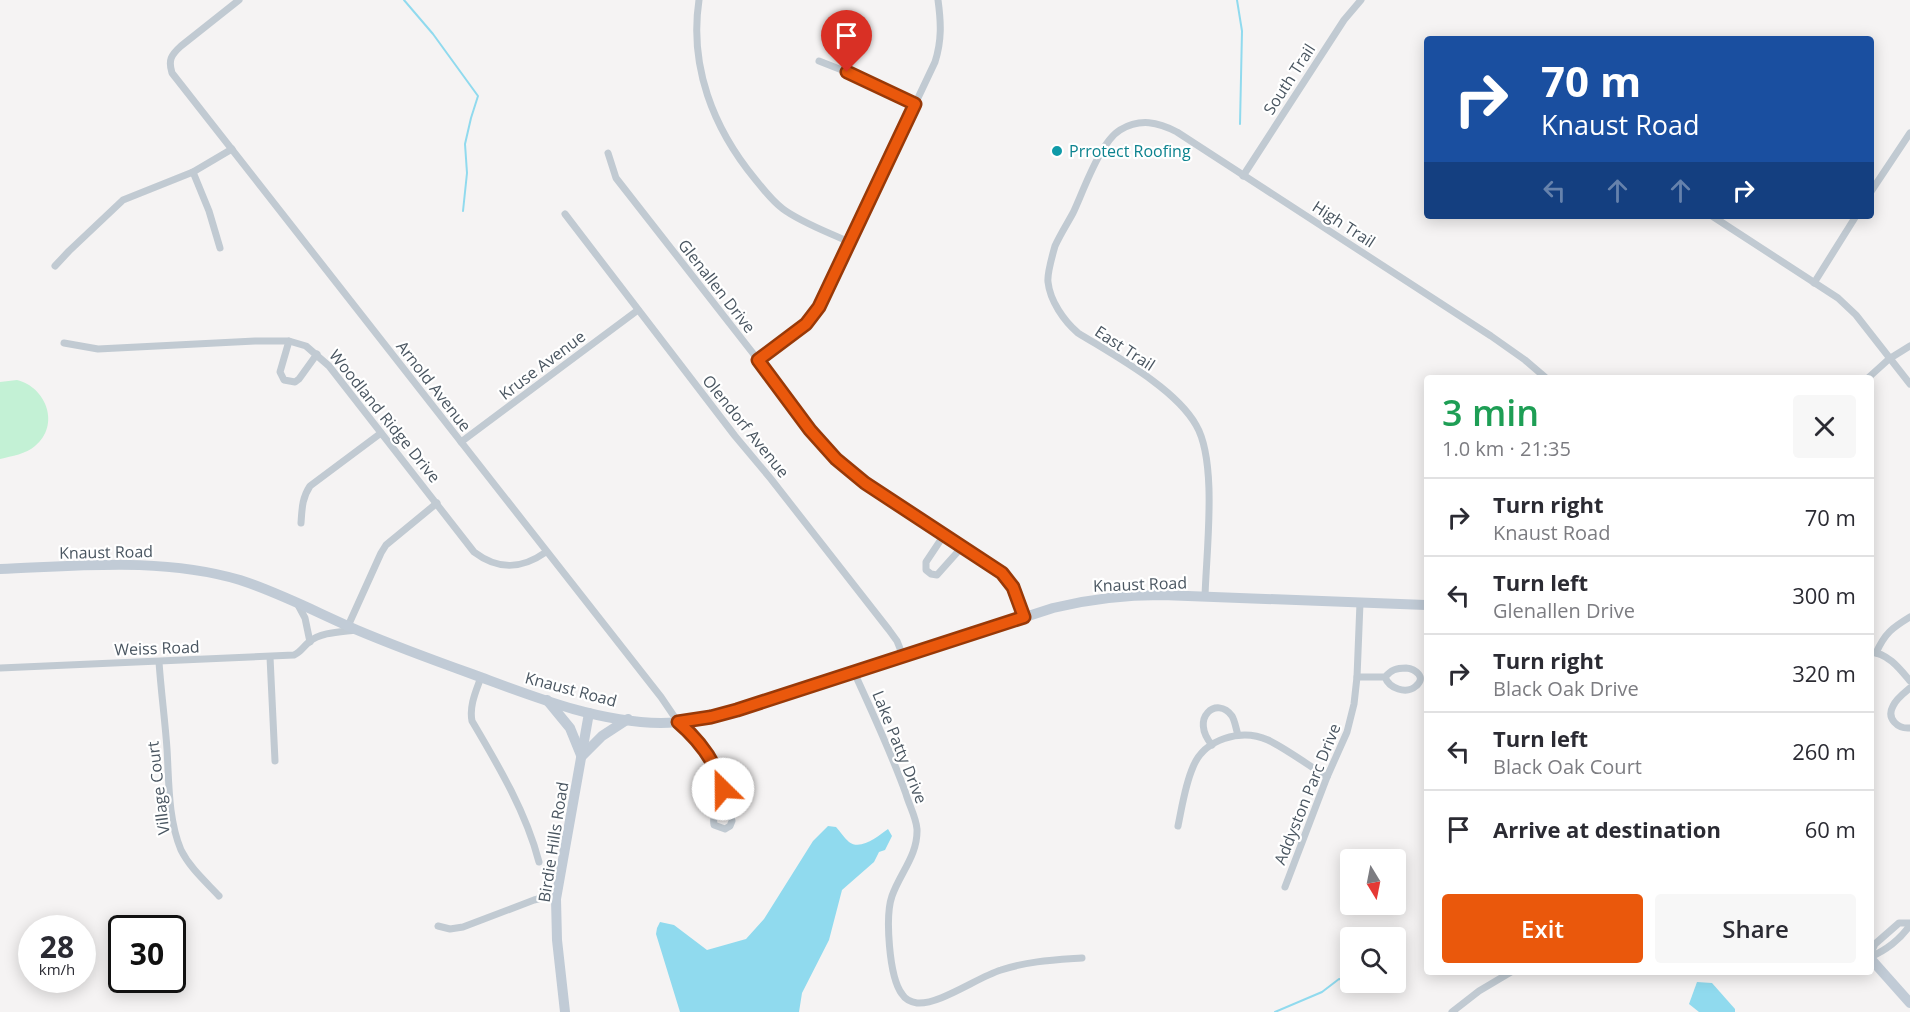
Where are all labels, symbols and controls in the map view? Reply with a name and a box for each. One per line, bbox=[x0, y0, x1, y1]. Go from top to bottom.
pin bbox=[821, 10, 872, 72]
icon: arrive bbox=[830, 19, 863, 52]
street label: South Trail bbox=[1258, 39, 1320, 119]
text: 70 m bbox=[1541, 52, 1641, 109]
icon: right bbox=[1442, 60, 1520, 138]
text: Knaust Road bbox=[1541, 106, 1700, 143]
place label: Prrotect Roofing bbox=[1069, 140, 1191, 162]
marker: Prrotect Roofing bbox=[1050, 144, 1064, 158]
icon: left bbox=[1538, 174, 1571, 207]
icon: ahead bbox=[1601, 174, 1634, 207]
icon: ahead bbox=[1664, 174, 1697, 207]
icon: right bbox=[1727, 174, 1760, 207]
street label: High Trail bbox=[1308, 195, 1380, 253]
street label: Glenallen Drive bbox=[673, 234, 761, 338]
street label: East Trail bbox=[1091, 320, 1159, 376]
street label: Kruse Avenue bbox=[494, 325, 590, 405]
street label: Arnold Avenue bbox=[392, 336, 476, 436]
street label: Woodland Ridge Drive bbox=[324, 345, 446, 487]
street label: Olendorf Avenue bbox=[698, 370, 794, 482]
text: 3 min bbox=[1442, 388, 1539, 437]
button: close bbox=[1793, 395, 1856, 458]
text: 1.0 km · 21:35 bbox=[1442, 435, 1571, 462]
text: Turn right bbox=[1493, 489, 1604, 519]
icon: right bbox=[1442, 501, 1475, 534]
text: 70 m bbox=[1805, 502, 1856, 532]
text: Knaust Road bbox=[1493, 519, 1610, 546]
street label: Knaust Road bbox=[59, 540, 153, 564]
text: Turn left bbox=[1493, 567, 1588, 597]
street label: Knaust Road bbox=[1093, 571, 1187, 597]
icon: left bbox=[1442, 579, 1475, 612]
text: 300 m bbox=[1792, 580, 1856, 610]
text: Glenallen Drive bbox=[1493, 597, 1635, 624]
street label: Weiss Road bbox=[114, 636, 200, 660]
text: Turn right bbox=[1493, 645, 1604, 675]
icon: right bbox=[1442, 657, 1475, 690]
text: 320 m bbox=[1792, 658, 1856, 688]
street label: Knaust Road bbox=[523, 666, 619, 712]
text: Black Oak Drive bbox=[1493, 675, 1639, 702]
street label: Lake Patty Drive bbox=[867, 687, 933, 807]
street label: Addyston Parc Drive bbox=[1269, 720, 1345, 868]
text: Turn left bbox=[1493, 723, 1588, 753]
icon: left bbox=[1442, 735, 1475, 768]
text: 260 m bbox=[1792, 736, 1856, 766]
street label: Village Court bbox=[141, 740, 175, 836]
text: Black Oak Court bbox=[1493, 753, 1642, 780]
position arrow bbox=[691, 757, 755, 821]
street label: Birdie Hills Road bbox=[533, 780, 573, 904]
icon: arrive bbox=[1442, 813, 1475, 846]
text: Arrive at destination bbox=[1493, 814, 1721, 844]
text: 60 m bbox=[1805, 814, 1856, 844]
north arrow bbox=[1340, 849, 1406, 915]
map controls bbox=[1340, 849, 1406, 993]
button: Exit bbox=[1442, 894, 1643, 963]
button: Share bbox=[1655, 894, 1856, 963]
speed limit sign: 30 bbox=[108, 915, 186, 993]
text: 28 bbox=[40, 926, 74, 967]
button: search bbox=[1340, 927, 1406, 993]
text: km/h bbox=[39, 959, 75, 979]

